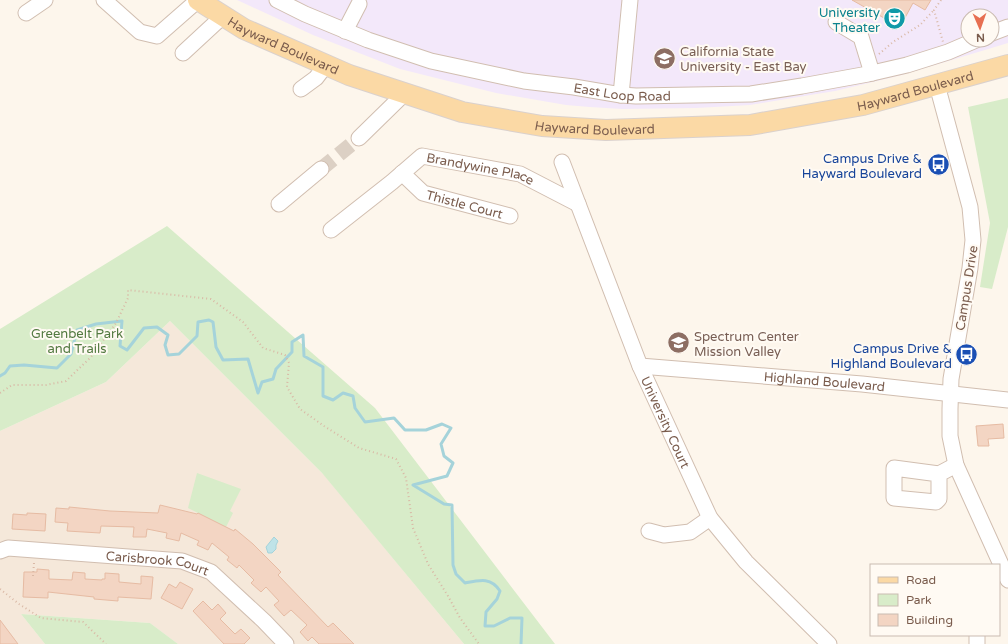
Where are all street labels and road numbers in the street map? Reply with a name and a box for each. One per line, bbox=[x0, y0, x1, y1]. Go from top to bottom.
street label: Hayward Boulevard bbox=[224, 14, 341, 79]
street label: Hayward Boulevard bbox=[856, 68, 975, 115]
street label: East Loop Road bbox=[572, 80, 671, 105]
street label: Hayward Boulevard bbox=[533, 118, 655, 139]
street label: Brandywine Place bbox=[425, 150, 537, 189]
street label: Thistle Court bbox=[424, 187, 504, 223]
street label: Campus Drive bbox=[952, 244, 982, 332]
street label: Highland Boulevard bbox=[763, 369, 886, 395]
street label: University Court bbox=[637, 374, 693, 471]
street label: Carisbrook Court bbox=[105, 548, 211, 579]

